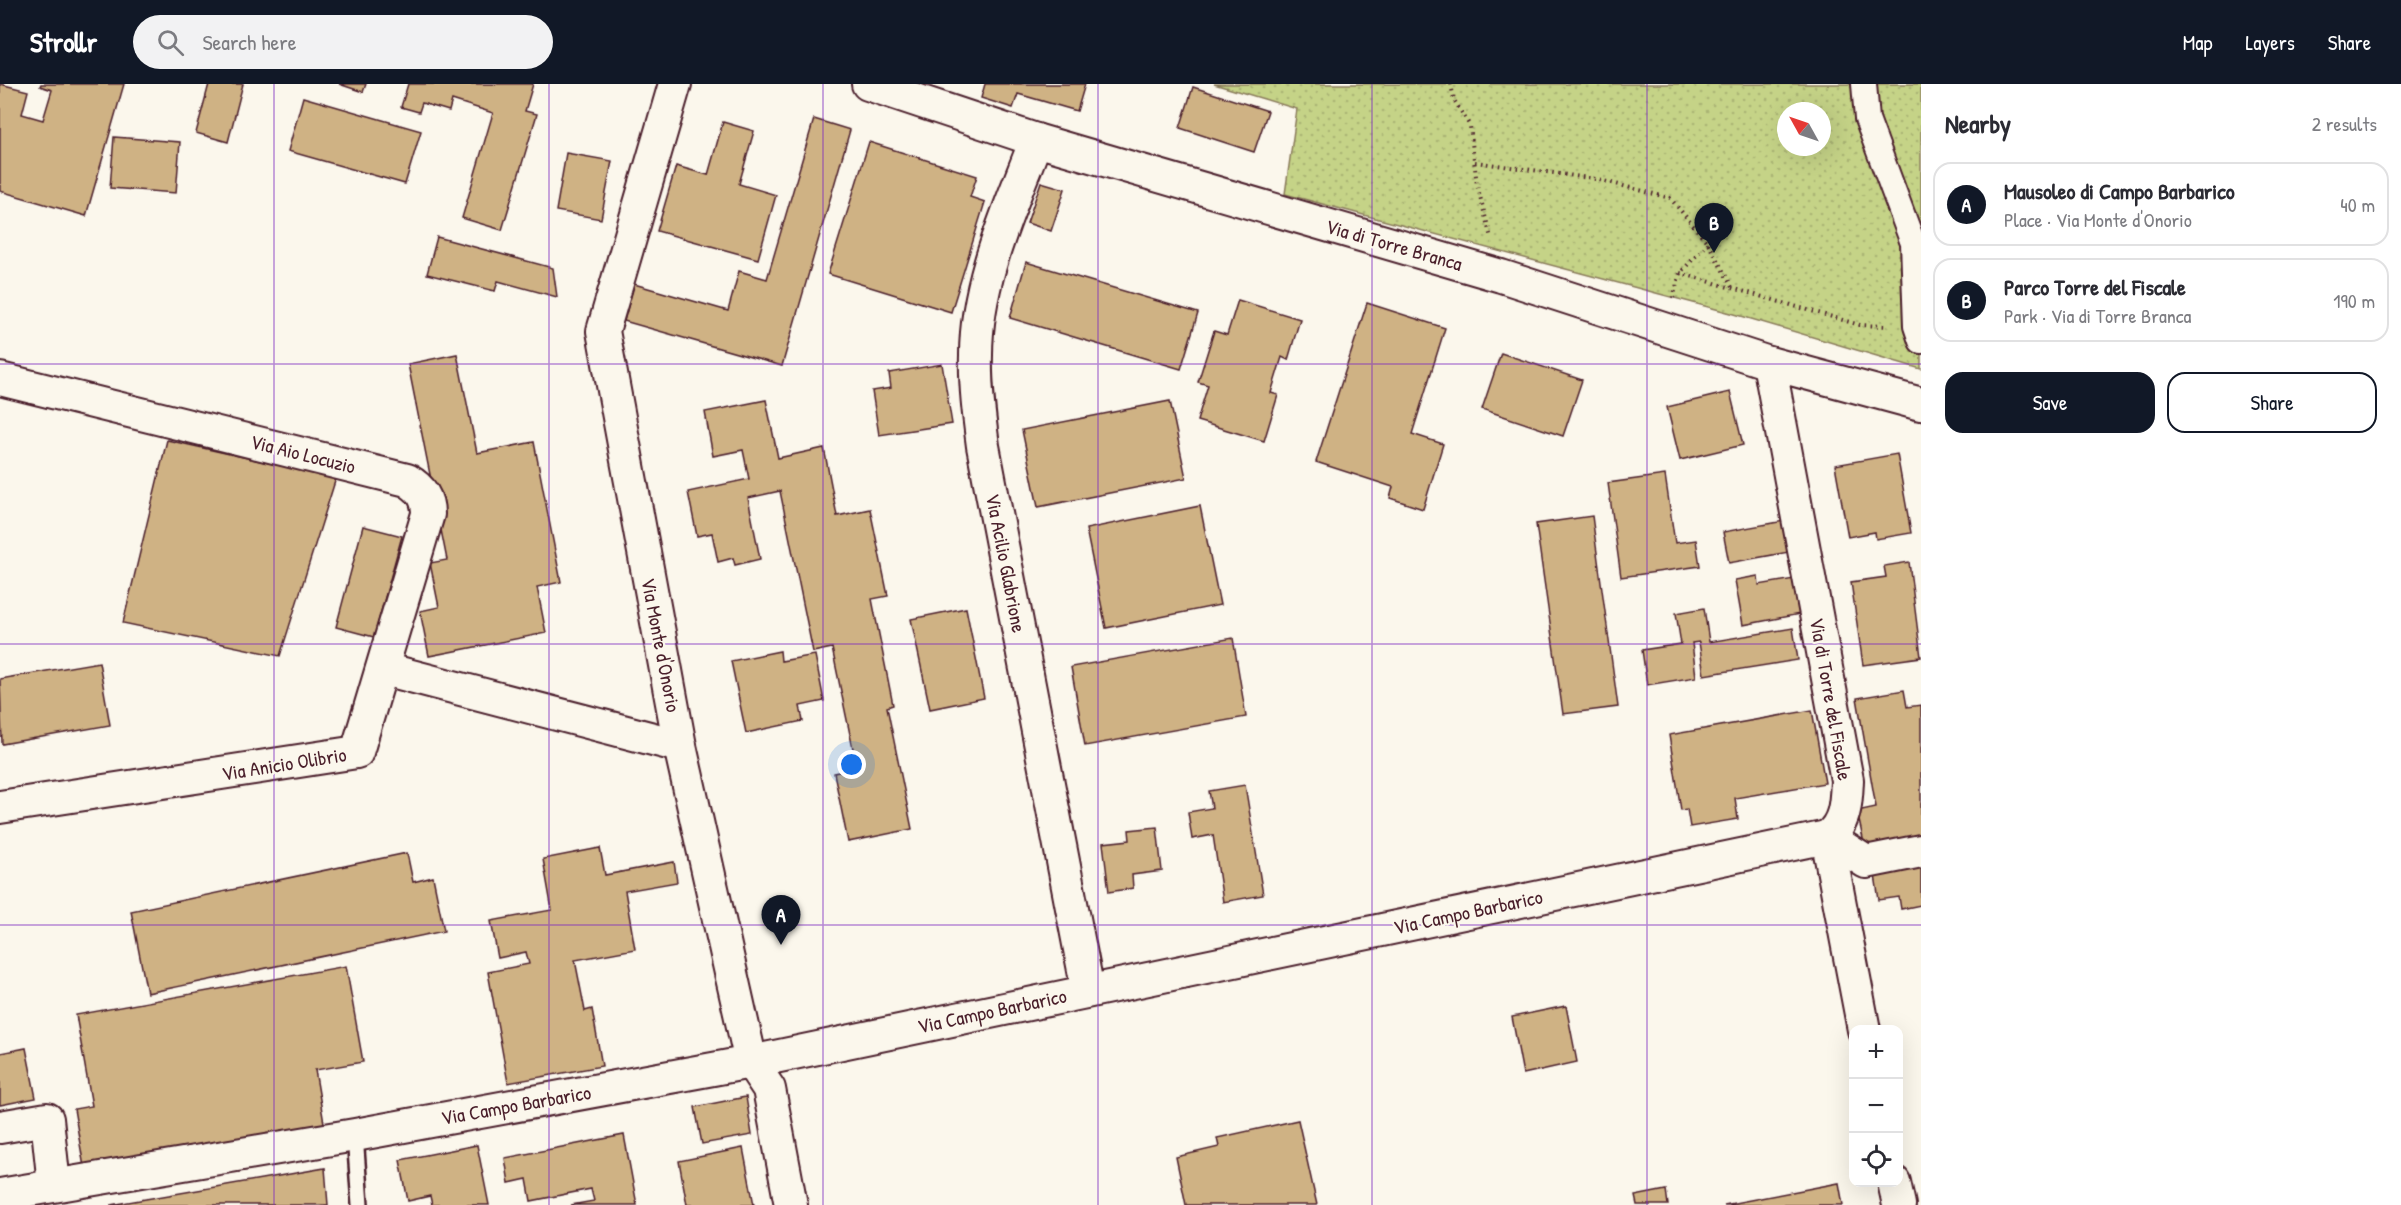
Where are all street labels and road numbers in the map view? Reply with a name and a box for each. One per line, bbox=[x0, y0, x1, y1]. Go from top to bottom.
street label: Via di Torre Branca bbox=[1323, 212, 1466, 277]
street label: Via Aio Locuzio bbox=[248, 427, 359, 480]
street label: Via Acilio Glabrione bbox=[980, 491, 1033, 635]
street label: Via Monte d'Onorio bbox=[635, 576, 688, 714]
street label: Via di Torre del Fiscale bbox=[1804, 615, 1859, 782]
street label: Via Anicio Olibrio bbox=[220, 740, 348, 787]
street label: Via Campo Barbarico bbox=[1391, 883, 1545, 940]
street label: Via Campo Barbarico bbox=[915, 982, 1069, 1039]
street label: Via Campo Barbarico bbox=[439, 1078, 593, 1131]

